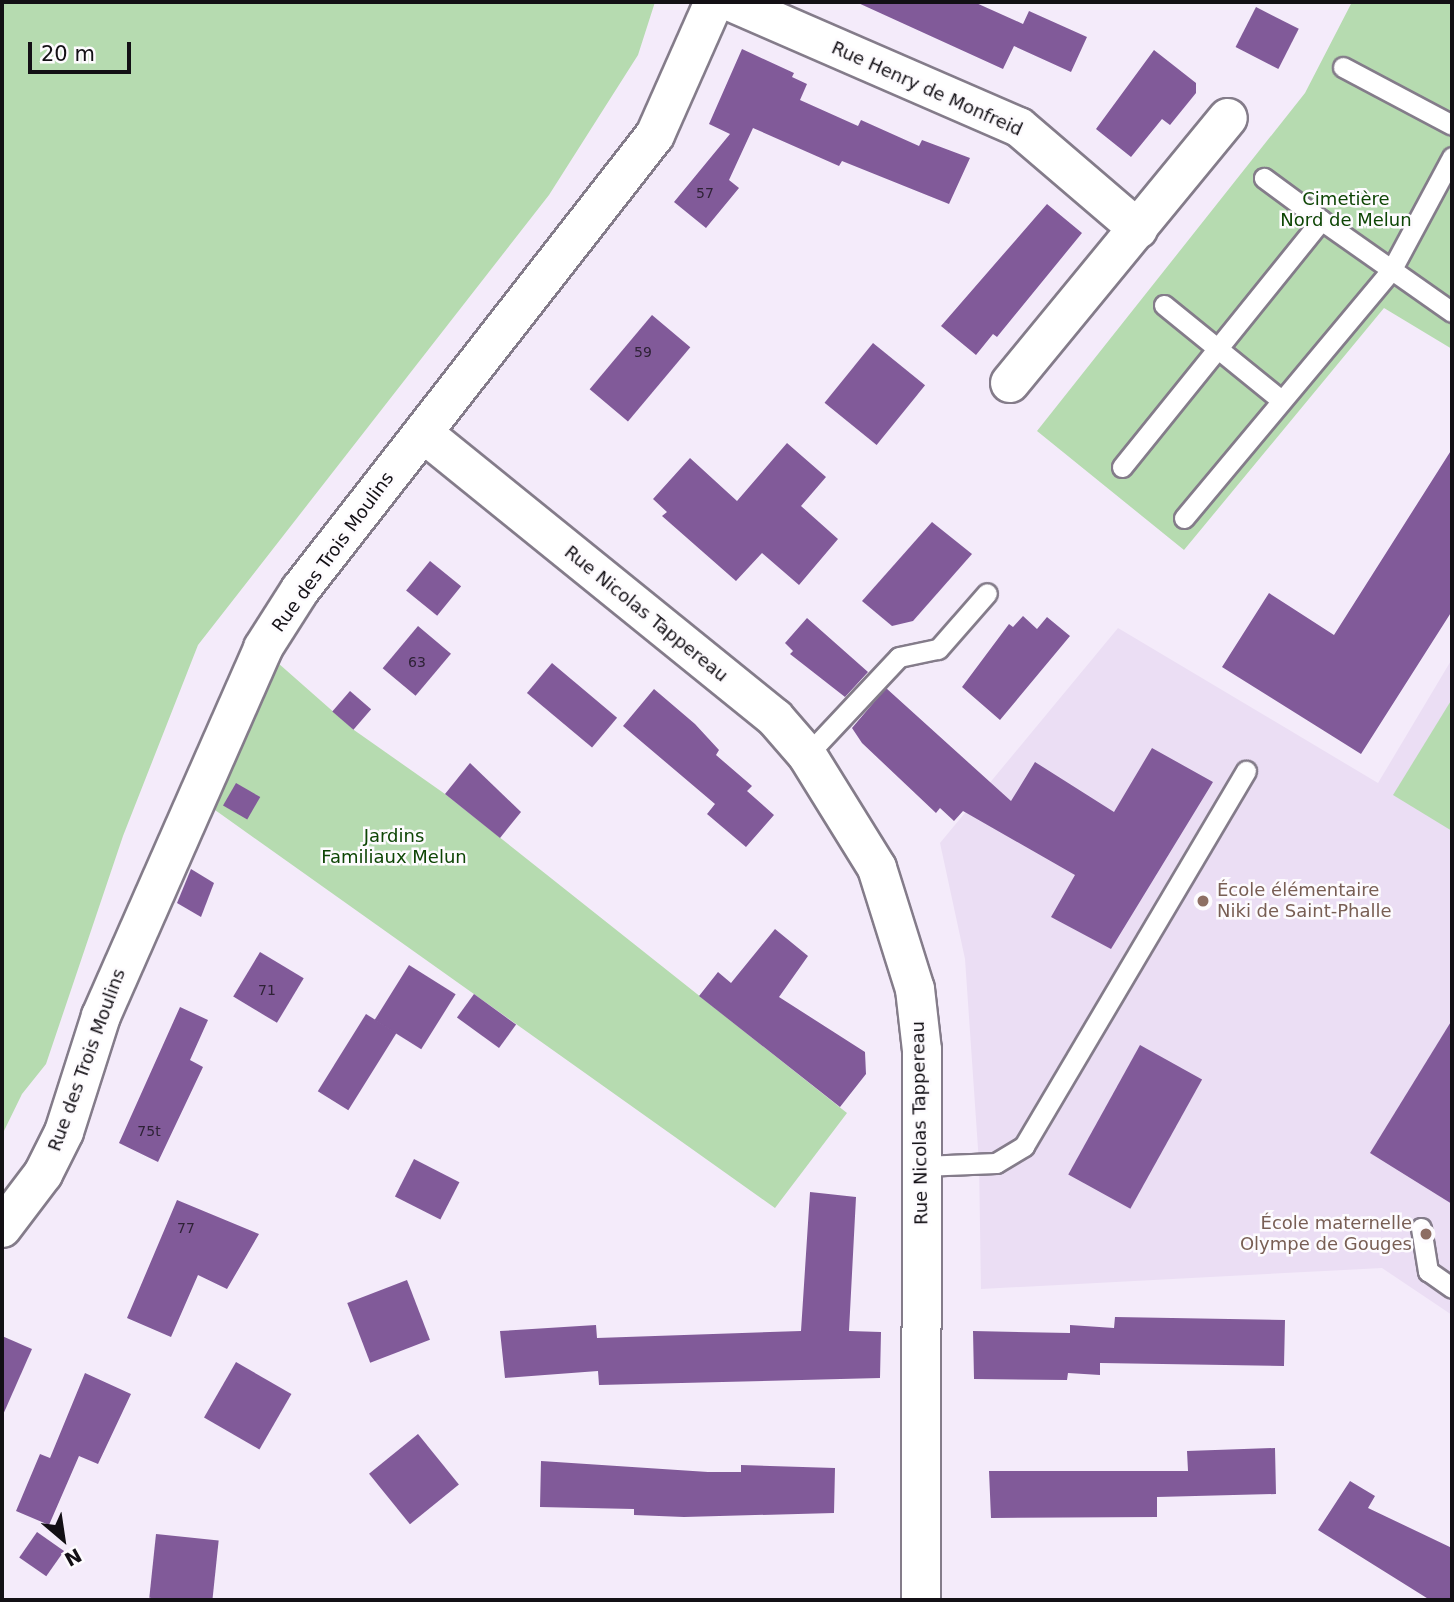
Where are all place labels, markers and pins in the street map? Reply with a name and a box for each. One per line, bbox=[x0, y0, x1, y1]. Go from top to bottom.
place label: École élémentaire Niki de Saint-Phalle bbox=[1217, 880, 1392, 922]
marker: École élémentaire Niki de Saint-Phalle bbox=[1195, 893, 1211, 909]
place label: École maternelle Olympe de Gouges bbox=[1240, 1213, 1412, 1256]
marker: École maternelle Olympe de Gouges bbox=[1418, 1226, 1434, 1242]

